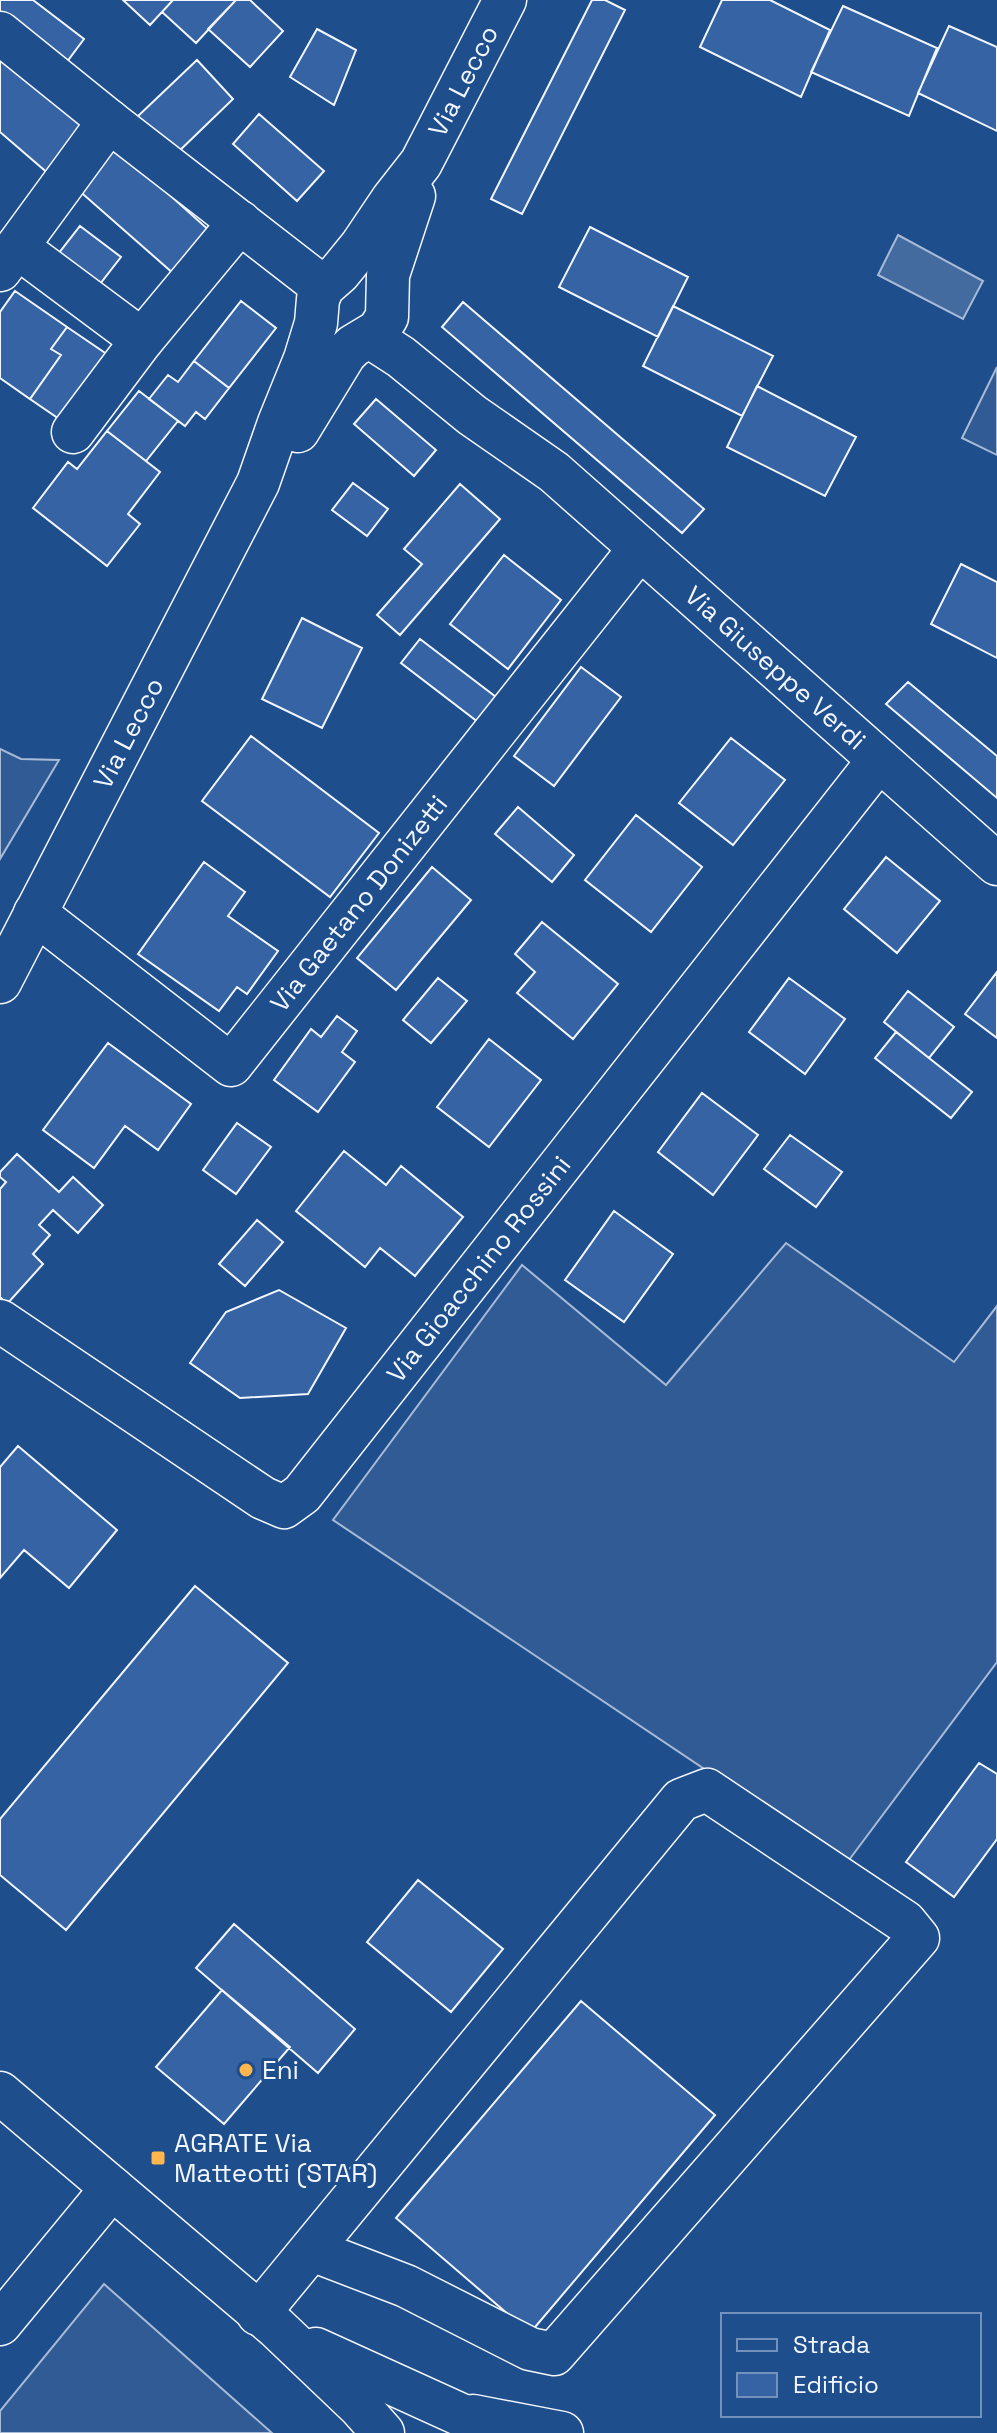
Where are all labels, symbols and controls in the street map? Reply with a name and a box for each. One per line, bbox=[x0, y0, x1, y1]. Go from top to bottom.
street label: Via Lecco bbox=[420, 19, 506, 142]
street label: Via Giuseppe Verdi bbox=[678, 579, 873, 757]
street label: Via Lecco bbox=[86, 672, 171, 795]
street label: Via Gaetano Donizetti bbox=[263, 788, 455, 1019]
street label: Via Gioacchino Rossini bbox=[379, 1149, 578, 1389]
place label: Eni bbox=[262, 2053, 299, 2087]
marker: Eni bbox=[237, 2061, 255, 2079]
place label: AGRATE Via Matteotti (STAR) bbox=[174, 2126, 377, 2190]
marker: AGRATE Via Matteotti (STAR) bbox=[149, 2149, 167, 2167]
legend bbox=[721, 2313, 981, 2417]
text: Strada bbox=[793, 2329, 870, 2360]
text: Edificio bbox=[793, 2369, 879, 2400]

